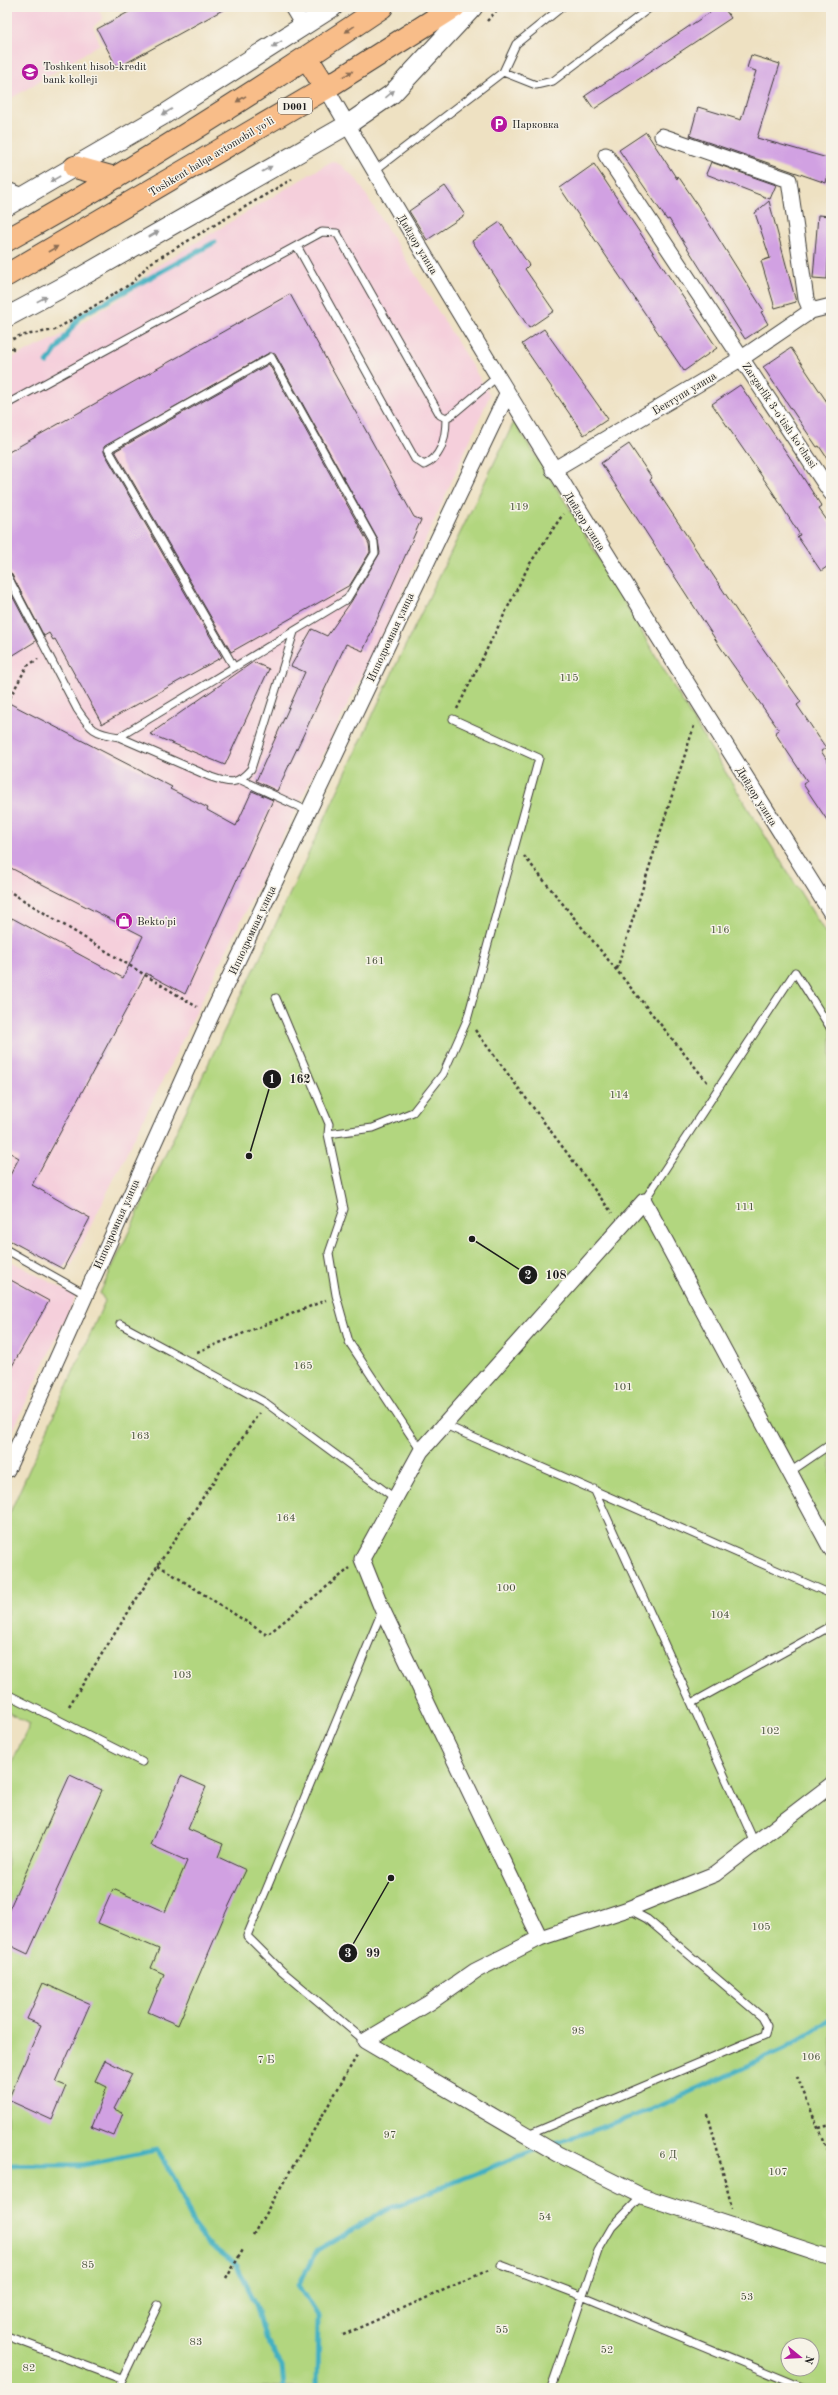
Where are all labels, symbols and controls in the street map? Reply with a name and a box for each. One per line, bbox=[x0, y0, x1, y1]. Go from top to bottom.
one-way arrow bbox=[345, 25, 355, 33]
one-way arrow bbox=[271, 40, 283, 47]
school or university icon: Toshkent hisob-kredit bank kolleji bbox=[20, 62, 40, 82]
place label: Toshkent hisob-kredit bank kolleji bbox=[43, 62, 147, 86]
one-way arrow bbox=[342, 71, 354, 78]
one-way arrow bbox=[385, 90, 396, 99]
one-way arrow bbox=[236, 95, 246, 103]
road number: D001 bbox=[278, 98, 312, 114]
one-way arrow bbox=[161, 109, 173, 116]
parking icon: Парковка bbox=[489, 114, 509, 134]
street label: Toshkent halqa avtomobil yo'li bbox=[147, 116, 276, 199]
place label: Парковка bbox=[512, 120, 560, 131]
one-way arrow bbox=[261, 166, 273, 173]
one-way arrow bbox=[49, 175, 61, 182]
street label: Дийдор улица bbox=[395, 213, 439, 277]
one-way arrow bbox=[148, 231, 160, 238]
one-way arrow bbox=[47, 245, 59, 252]
one-way arrow bbox=[36, 296, 47, 302]
street label: Zargarlik 3-o'tish ko'chasi bbox=[739, 361, 818, 471]
street label: Бектупи улица bbox=[651, 371, 719, 418]
street label: Дийдор улица bbox=[561, 490, 607, 554]
park label: 119 bbox=[509, 502, 529, 513]
street label: Ипподромная улица bbox=[366, 591, 417, 684]
park label: 115 bbox=[559, 673, 579, 684]
street label: Дийдор улица bbox=[733, 765, 779, 829]
street label: Ипподромная улица bbox=[228, 884, 279, 977]
shop icon: Bekto'pi bbox=[114, 911, 134, 931]
place label: Bekto'pi bbox=[137, 917, 176, 928]
park label: 116 bbox=[710, 925, 730, 936]
park label: 161 bbox=[365, 956, 385, 967]
callout: 162 bbox=[262, 1067, 319, 1091]
text: 1 bbox=[269, 1074, 275, 1086]
text: 162 bbox=[290, 1074, 310, 1086]
park label: 114 bbox=[609, 1090, 629, 1101]
street label: Ипподромная улица bbox=[93, 1178, 142, 1271]
park label: 111 bbox=[735, 1202, 755, 1213]
callout: 108 bbox=[518, 1263, 575, 1287]
text: 2 bbox=[525, 1270, 532, 1282]
text: 108 bbox=[546, 1270, 566, 1282]
park label: 165 bbox=[293, 1361, 313, 1372]
park label: 101 bbox=[613, 1382, 633, 1393]
park label: 163 bbox=[130, 1431, 150, 1442]
park label: 164 bbox=[276, 1513, 296, 1524]
park label: 100 bbox=[496, 1583, 516, 1594]
park label: 104 bbox=[710, 1610, 730, 1621]
park label: 103 bbox=[172, 1670, 192, 1681]
park label: 102 bbox=[760, 1726, 780, 1737]
park label: 105 bbox=[751, 1922, 771, 1933]
callout: 99 bbox=[338, 1941, 388, 1965]
text: 3 bbox=[345, 1948, 352, 1960]
text: 99 bbox=[366, 1948, 380, 1960]
park label: 98 bbox=[572, 2026, 584, 2037]
park label: 106 bbox=[801, 2052, 821, 2063]
park label: 7 Б bbox=[257, 2055, 275, 2066]
park label: 97 bbox=[384, 2130, 396, 2141]
park label: 6 Д bbox=[659, 2150, 677, 2161]
park label: 107 bbox=[768, 2167, 788, 2178]
park label: 54 bbox=[539, 2212, 551, 2223]
park label: 85 bbox=[82, 2260, 94, 2271]
park label: 53 bbox=[741, 2292, 753, 2303]
park label: 55 bbox=[496, 2325, 508, 2336]
park label: 83 bbox=[190, 2337, 202, 2348]
north arrow bbox=[780, 2337, 820, 2377]
park label: 52 bbox=[601, 2345, 613, 2356]
text: N bbox=[801, 2354, 815, 2366]
park label: 82 bbox=[23, 2363, 35, 2374]

